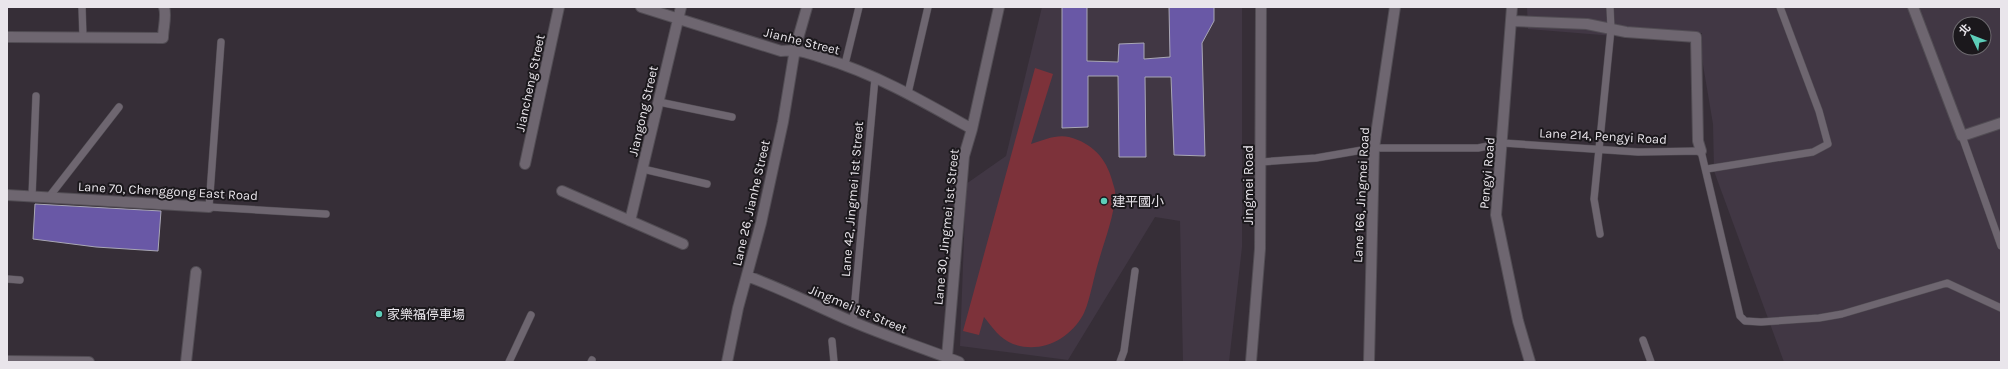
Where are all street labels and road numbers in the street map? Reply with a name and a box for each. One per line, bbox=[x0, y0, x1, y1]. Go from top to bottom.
street label: Jianhe Street bbox=[763, 24, 841, 58]
street label: Jiancheng Street bbox=[512, 33, 548, 133]
street label: Jiangong Street bbox=[625, 64, 661, 158]
street label: Lane 42, Jingmei 1st Street bbox=[838, 120, 866, 278]
street label: Lane 214, Pengyi Road bbox=[1539, 125, 1667, 147]
street label: Lane 166, Jingmei Road bbox=[1350, 127, 1372, 263]
street label: Pengyi Road bbox=[1476, 136, 1498, 210]
street label: Lane 26, Jianhe Street bbox=[729, 138, 773, 268]
street label: Jingmei Road bbox=[1241, 145, 1256, 225]
street label: Lane 30, Jingmei 1st Street bbox=[930, 148, 962, 306]
street label: Lane 70, Chenggong East Road bbox=[78, 179, 258, 203]
street label: Jingmei 1st Street bbox=[807, 282, 909, 336]

